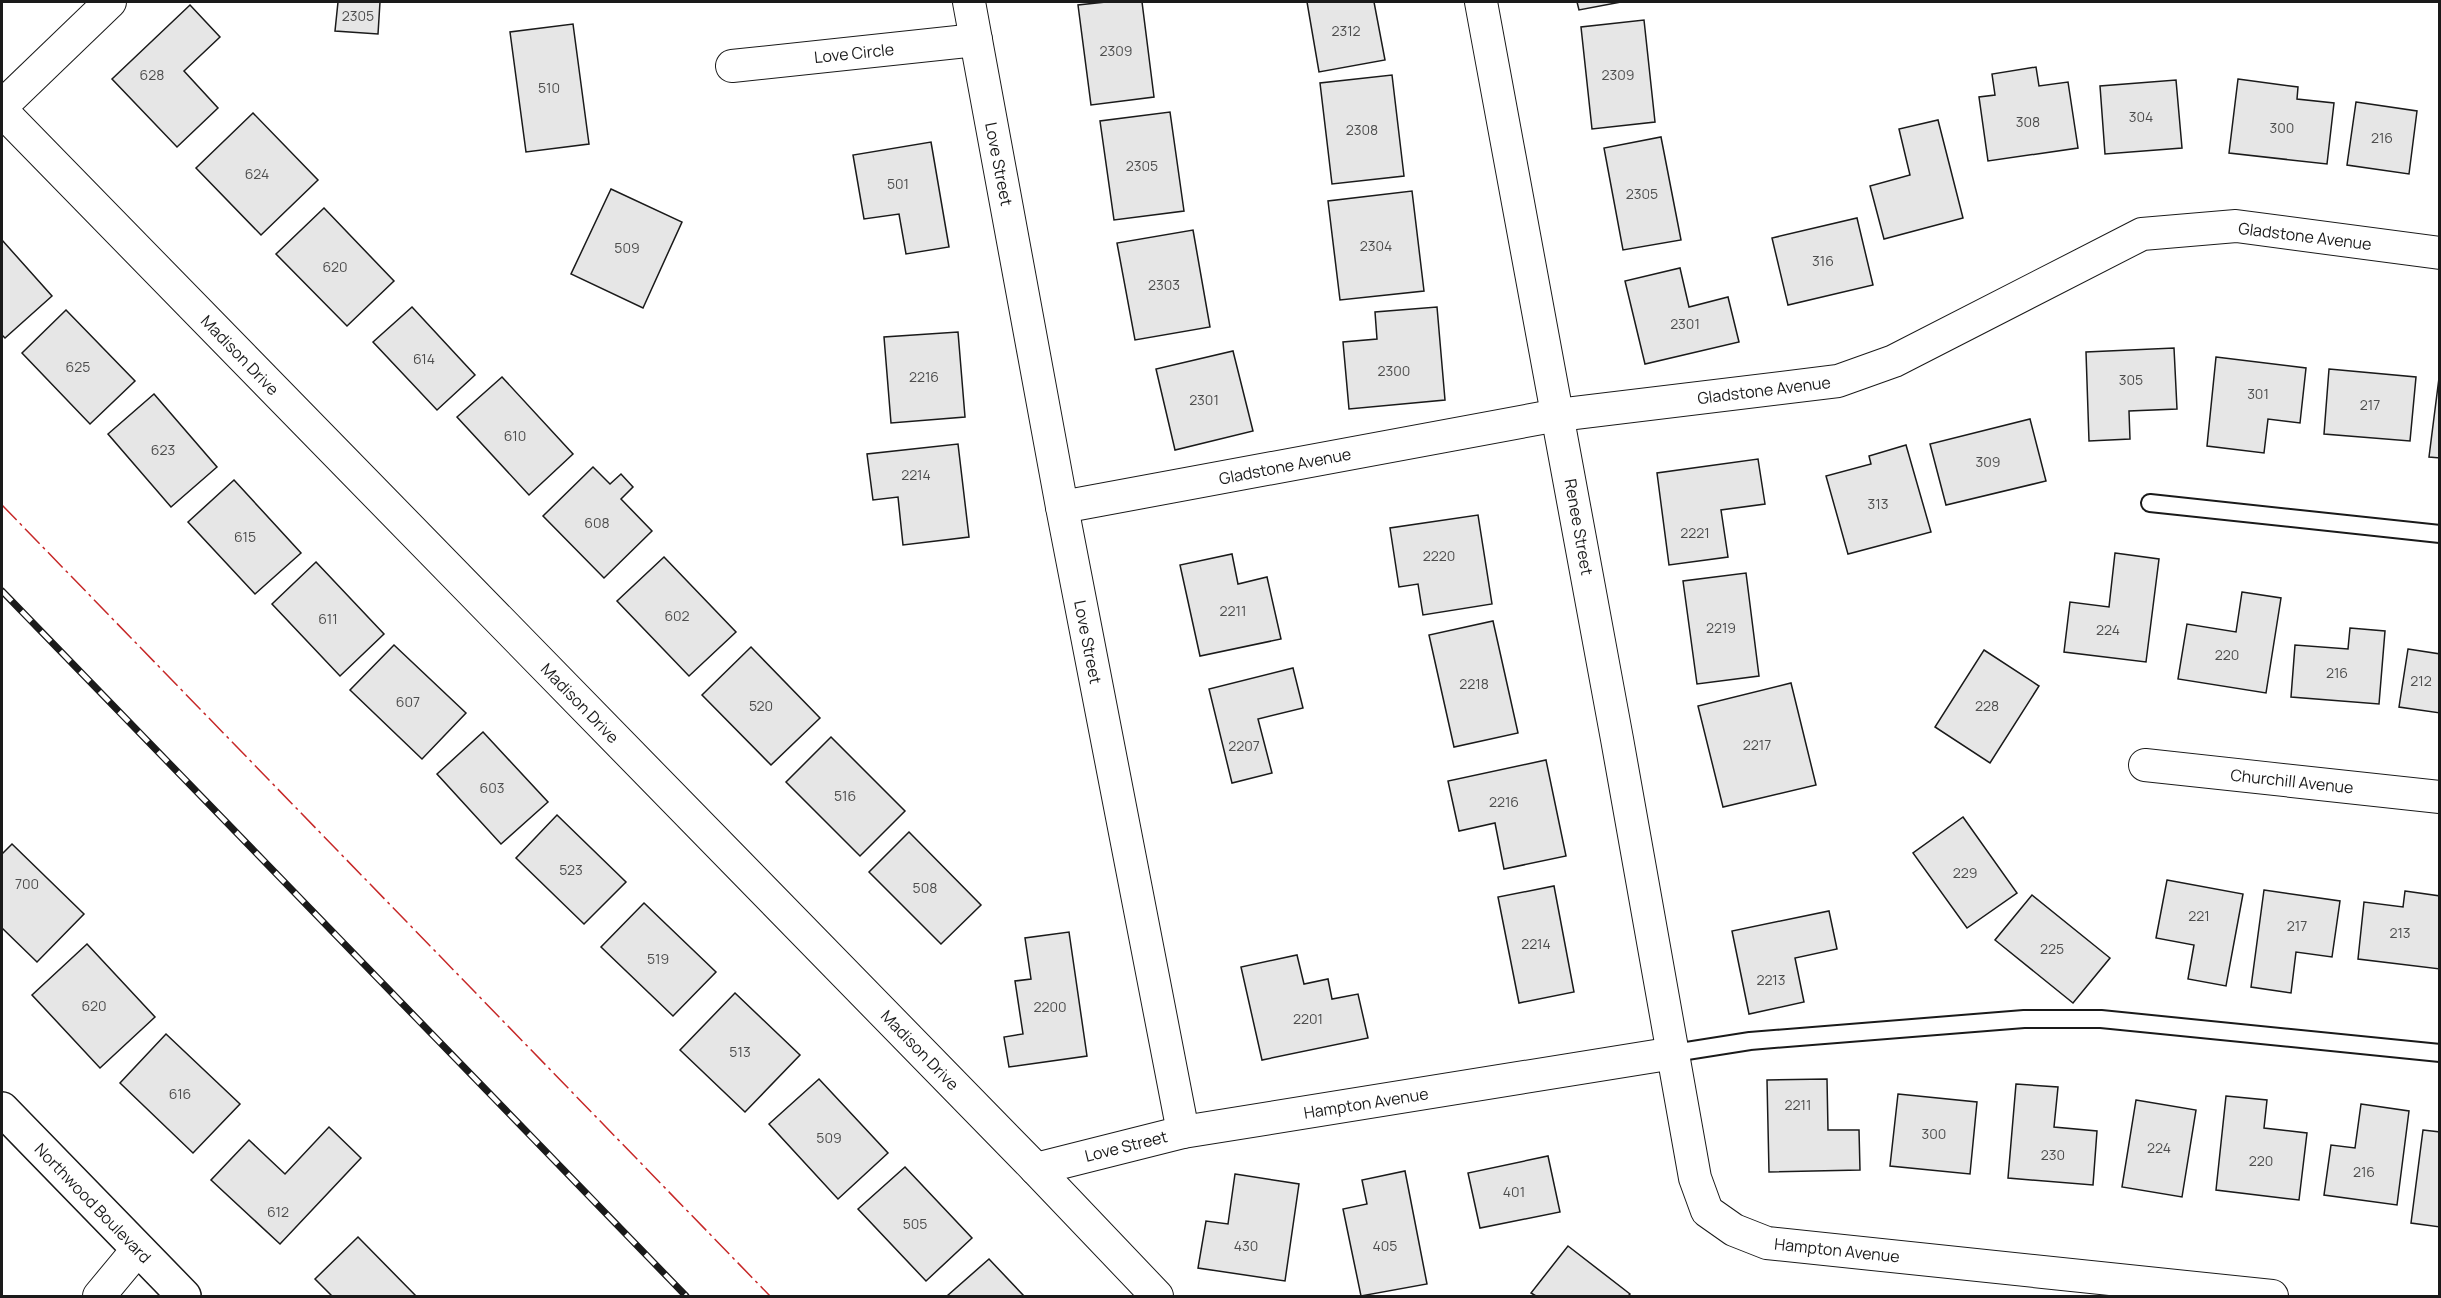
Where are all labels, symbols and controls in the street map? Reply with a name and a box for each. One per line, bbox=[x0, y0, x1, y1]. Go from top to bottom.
house number: 2305 bbox=[342, 6, 374, 25]
house number: 2312 bbox=[1331, 21, 1361, 40]
street label: Love Circle bbox=[813, 38, 895, 68]
house number: 2309 bbox=[1100, 41, 1132, 60]
house number: 628 bbox=[140, 65, 164, 84]
house number: 2309 bbox=[1602, 65, 1634, 84]
house number: 510 bbox=[538, 78, 560, 97]
house number: 304 bbox=[2129, 107, 2153, 126]
house number: 308 bbox=[2016, 112, 2040, 131]
house number: 300 bbox=[2270, 118, 2294, 137]
street label: Love Street bbox=[980, 120, 1018, 208]
house number: 2308 bbox=[1346, 120, 1378, 139]
house number: 216 bbox=[2371, 128, 2393, 147]
house number: 2305 bbox=[1126, 156, 1158, 175]
house number: 624 bbox=[245, 164, 269, 183]
house number: 501 bbox=[887, 174, 909, 193]
house number: 2305 bbox=[1626, 184, 1658, 203]
street label: Gladstone Avenue bbox=[2237, 217, 2373, 255]
house number: 2304 bbox=[1360, 236, 1392, 255]
house number: 509 bbox=[614, 238, 640, 257]
house number: 316 bbox=[1812, 251, 1834, 270]
house number: 620 bbox=[322, 257, 348, 276]
house number: 2303 bbox=[1148, 275, 1180, 294]
street label: Madison Drive bbox=[196, 310, 284, 400]
house number: 2301 bbox=[1670, 314, 1700, 333]
house number: 614 bbox=[413, 349, 435, 368]
house number: 625 bbox=[66, 357, 90, 376]
house number: 2300 bbox=[1378, 361, 1410, 380]
house number: 2216 bbox=[909, 367, 939, 386]
house number: 305 bbox=[2119, 370, 2143, 389]
street label: Gladstone Avenue bbox=[1696, 371, 1832, 409]
house number: 301 bbox=[2247, 384, 2269, 403]
house number: 2301 bbox=[1189, 390, 1219, 409]
house number: 217 bbox=[2360, 395, 2380, 414]
house number: 610 bbox=[504, 426, 526, 445]
house number: 623 bbox=[151, 440, 175, 459]
street label: Gladstone Avenue bbox=[1217, 442, 1353, 490]
house number: 309 bbox=[1976, 452, 2000, 471]
house number: 2214 bbox=[901, 465, 931, 484]
street label: Renee Street bbox=[1560, 477, 1598, 577]
house number: 313 bbox=[1868, 494, 1888, 513]
house number: 608 bbox=[584, 513, 610, 532]
house number: 2221 bbox=[1680, 523, 1710, 542]
house number: 615 bbox=[234, 527, 256, 546]
house number: 2220 bbox=[1423, 546, 1455, 565]
street label: Love Street bbox=[1069, 598, 1107, 686]
house number: 2211 bbox=[1220, 601, 1246, 620]
house number: 602 bbox=[664, 606, 690, 625]
house number: 611 bbox=[318, 609, 338, 628]
house number: 2219 bbox=[1706, 618, 1736, 637]
house number: 224 bbox=[2096, 620, 2120, 639]
house number: 220 bbox=[2215, 645, 2239, 664]
street label: Madison Drive bbox=[536, 658, 624, 748]
house number: 216 bbox=[2326, 663, 2348, 682]
house number: 212 bbox=[2410, 671, 2432, 690]
house number: 2218 bbox=[1459, 674, 1489, 693]
house number: 607 bbox=[396, 692, 420, 711]
house number: 520 bbox=[749, 696, 773, 715]
house number: 228 bbox=[1975, 696, 1999, 715]
house number: 2217 bbox=[1743, 735, 1771, 754]
house number: 2207 bbox=[1228, 736, 1260, 755]
street label: Churchill Avenue bbox=[2229, 764, 2355, 798]
house number: 603 bbox=[480, 778, 504, 797]
house number: 516 bbox=[834, 786, 856, 805]
house number: 2216 bbox=[1489, 792, 1519, 811]
house number: 523 bbox=[559, 860, 583, 879]
house number: 229 bbox=[1953, 863, 1977, 882]
house number: 700 bbox=[15, 874, 39, 893]
house number: 508 bbox=[913, 878, 937, 897]
house number: 221 bbox=[2188, 906, 2210, 925]
house number: 217 bbox=[2287, 916, 2307, 935]
house number: 213 bbox=[2389, 923, 2411, 942]
house number: 2214 bbox=[1521, 934, 1551, 953]
house number: 225 bbox=[2040, 939, 2064, 958]
house number: 519 bbox=[647, 949, 669, 968]
house number: 2213 bbox=[1756, 970, 1786, 989]
house number: 620 bbox=[81, 996, 107, 1015]
house number: 2200 bbox=[1033, 997, 1067, 1016]
street label: Madison Drive bbox=[876, 1005, 964, 1095]
house number: 2201 bbox=[1293, 1009, 1323, 1028]
house number: 513 bbox=[729, 1042, 751, 1061]
street label: Hampton Avenue bbox=[1302, 1082, 1430, 1124]
house number: 616 bbox=[169, 1084, 191, 1103]
house number: 2211 bbox=[1785, 1095, 1811, 1114]
house number: 300 bbox=[1922, 1124, 1946, 1143]
street label: Love Street bbox=[1082, 1125, 1170, 1167]
house number: 509 bbox=[816, 1128, 842, 1147]
street label: Northwood Boulevard bbox=[30, 1138, 156, 1268]
house number: 224 bbox=[2147, 1138, 2171, 1157]
house number: 230 bbox=[2041, 1145, 2065, 1164]
house number: 220 bbox=[2249, 1151, 2273, 1170]
house number: 216 bbox=[2353, 1162, 2375, 1181]
house number: 401 bbox=[1503, 1182, 1525, 1201]
house number: 612 bbox=[267, 1202, 289, 1221]
house number: 505 bbox=[903, 1214, 927, 1233]
street label: Hampton Avenue bbox=[1773, 1232, 1901, 1268]
house number: 430 bbox=[1234, 1236, 1258, 1255]
house number: 405 bbox=[1373, 1236, 1397, 1255]

